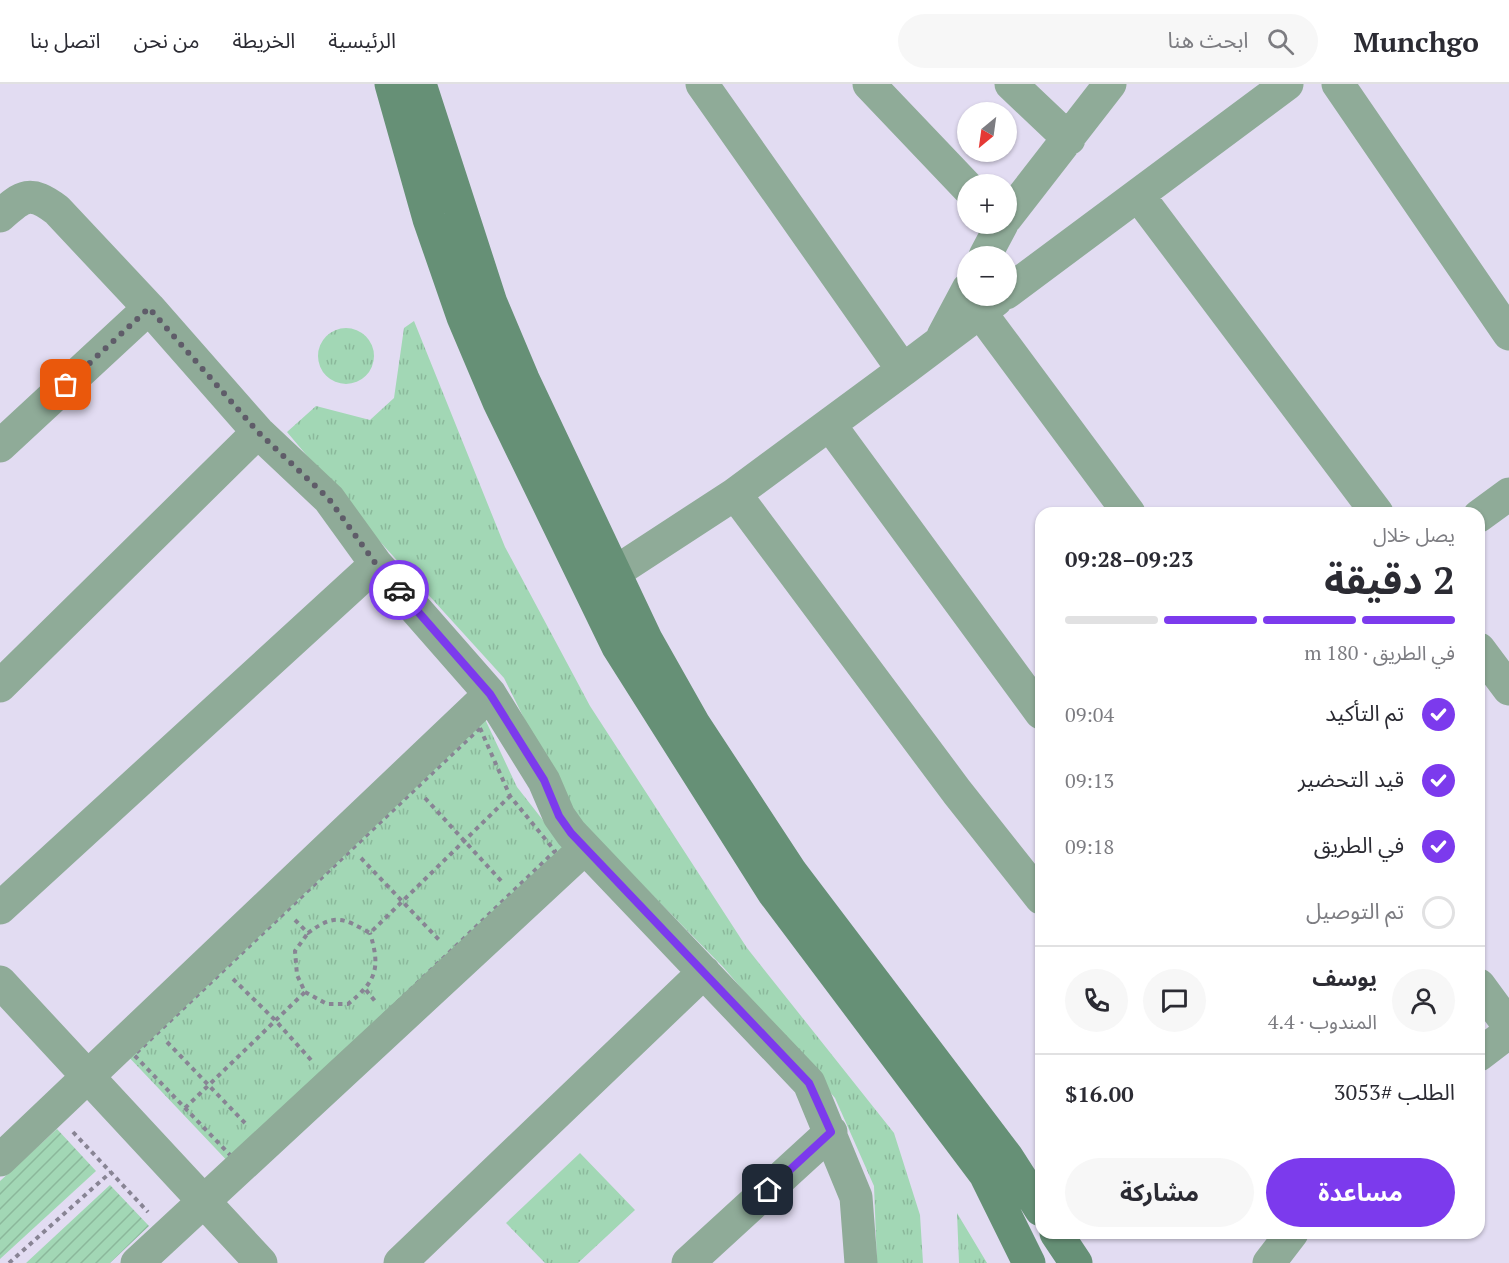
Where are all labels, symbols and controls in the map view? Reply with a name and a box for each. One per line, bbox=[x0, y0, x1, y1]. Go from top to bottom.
search box bbox=[898, 14, 1318, 68]
text: Munchgo bbox=[1354, 23, 1479, 60]
text: ابحث هنا bbox=[1167, 25, 1249, 54]
icon: search bbox=[1264, 25, 1297, 58]
text: اتصل بنا bbox=[30, 26, 101, 54]
text: من نحن bbox=[134, 26, 199, 54]
text: الخريطة bbox=[232, 26, 295, 54]
text: الرئيسية bbox=[328, 26, 396, 54]
north arrow bbox=[957, 102, 1017, 162]
map controls bbox=[957, 102, 1017, 306]
button: + bbox=[957, 174, 1017, 234]
button: − bbox=[957, 246, 1017, 306]
pin bbox=[40, 359, 91, 410]
icon: bag bbox=[49, 368, 82, 401]
text: يصل خلال bbox=[1373, 521, 1455, 548]
text: 09:23–09:28 bbox=[1065, 544, 1193, 573]
text: 2 دقيقة bbox=[1324, 553, 1455, 605]
courier bbox=[369, 560, 429, 620]
icon: car bbox=[383, 574, 416, 607]
text: في الطريق · 180 m bbox=[1304, 639, 1455, 666]
text: تم التأكيد bbox=[1325, 698, 1404, 727]
icon: check bbox=[1422, 698, 1455, 731]
text: 09:04 bbox=[1065, 701, 1114, 728]
text: قيد التحضير bbox=[1298, 764, 1404, 793]
icon: check bbox=[1422, 764, 1455, 797]
text: 09:13 bbox=[1065, 767, 1114, 794]
text: في الطريق bbox=[1314, 830, 1404, 859]
icon: check bbox=[1422, 830, 1455, 863]
text: 09:18 bbox=[1065, 833, 1114, 860]
text: تم التوصيل bbox=[1306, 896, 1404, 925]
text: يوسف bbox=[1312, 963, 1377, 992]
button: phone bbox=[1065, 969, 1128, 1032]
button: chat bbox=[1143, 969, 1206, 1032]
button: person bbox=[1392, 969, 1455, 1032]
text: المندوب · 4.4 bbox=[1268, 1008, 1377, 1035]
text: الطلب #3053 bbox=[1334, 1077, 1455, 1106]
text: $16.00 bbox=[1065, 1079, 1134, 1108]
button: مشاركة bbox=[1065, 1158, 1254, 1227]
button: مساعدة bbox=[1266, 1158, 1455, 1227]
pin bbox=[742, 1164, 793, 1215]
icon: home bbox=[751, 1173, 784, 1206]

